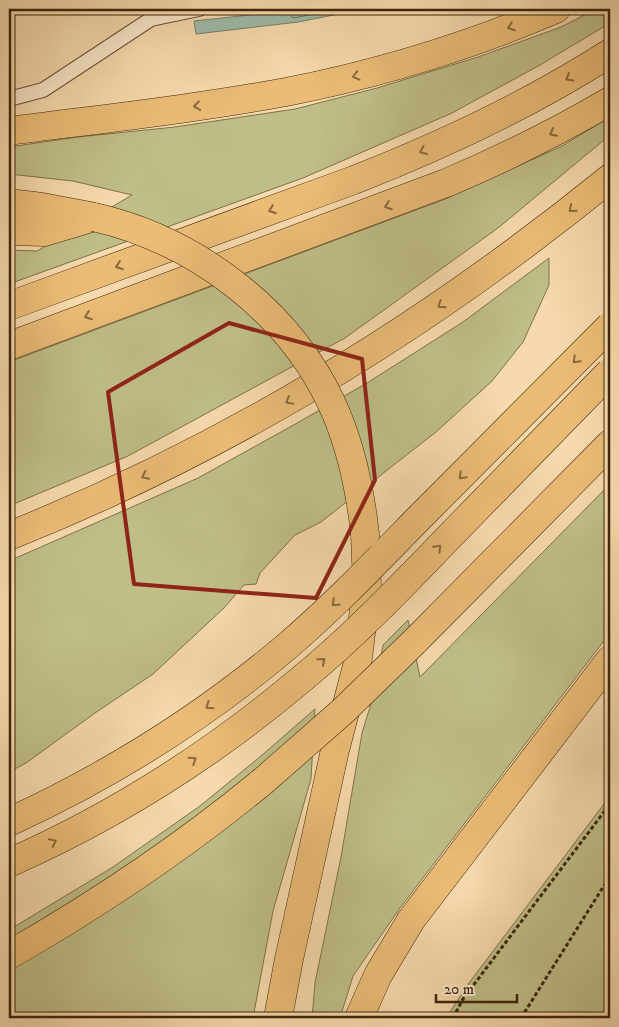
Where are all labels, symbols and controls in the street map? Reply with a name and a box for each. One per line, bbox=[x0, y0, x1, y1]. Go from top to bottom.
one-way arrow bbox=[507, 21, 516, 31]
one-way arrow bbox=[353, 70, 361, 80]
one-way arrow bbox=[565, 72, 574, 82]
one-way arrow bbox=[192, 100, 200, 111]
one-way arrow bbox=[549, 127, 558, 137]
one-way arrow bbox=[419, 145, 428, 156]
one-way arrow bbox=[384, 200, 393, 210]
one-way arrow bbox=[569, 203, 578, 212]
one-way arrow bbox=[268, 204, 277, 214]
one-way arrow bbox=[116, 260, 124, 270]
one-way arrow bbox=[437, 299, 447, 308]
one-way arrow bbox=[84, 310, 92, 320]
one-way arrow bbox=[573, 354, 582, 363]
one-way arrow bbox=[286, 394, 295, 404]
one-way arrow bbox=[142, 470, 151, 480]
one-way arrow bbox=[458, 470, 467, 479]
one-way arrow bbox=[432, 545, 441, 554]
one-way arrow bbox=[331, 597, 340, 606]
one-way arrow bbox=[316, 659, 325, 667]
one-way arrow bbox=[205, 700, 215, 709]
one-way arrow bbox=[187, 757, 197, 766]
one-way arrow bbox=[48, 838, 57, 848]
scale bar bbox=[436, 972, 518, 1004]
text: 20 m bbox=[444, 980, 474, 999]

